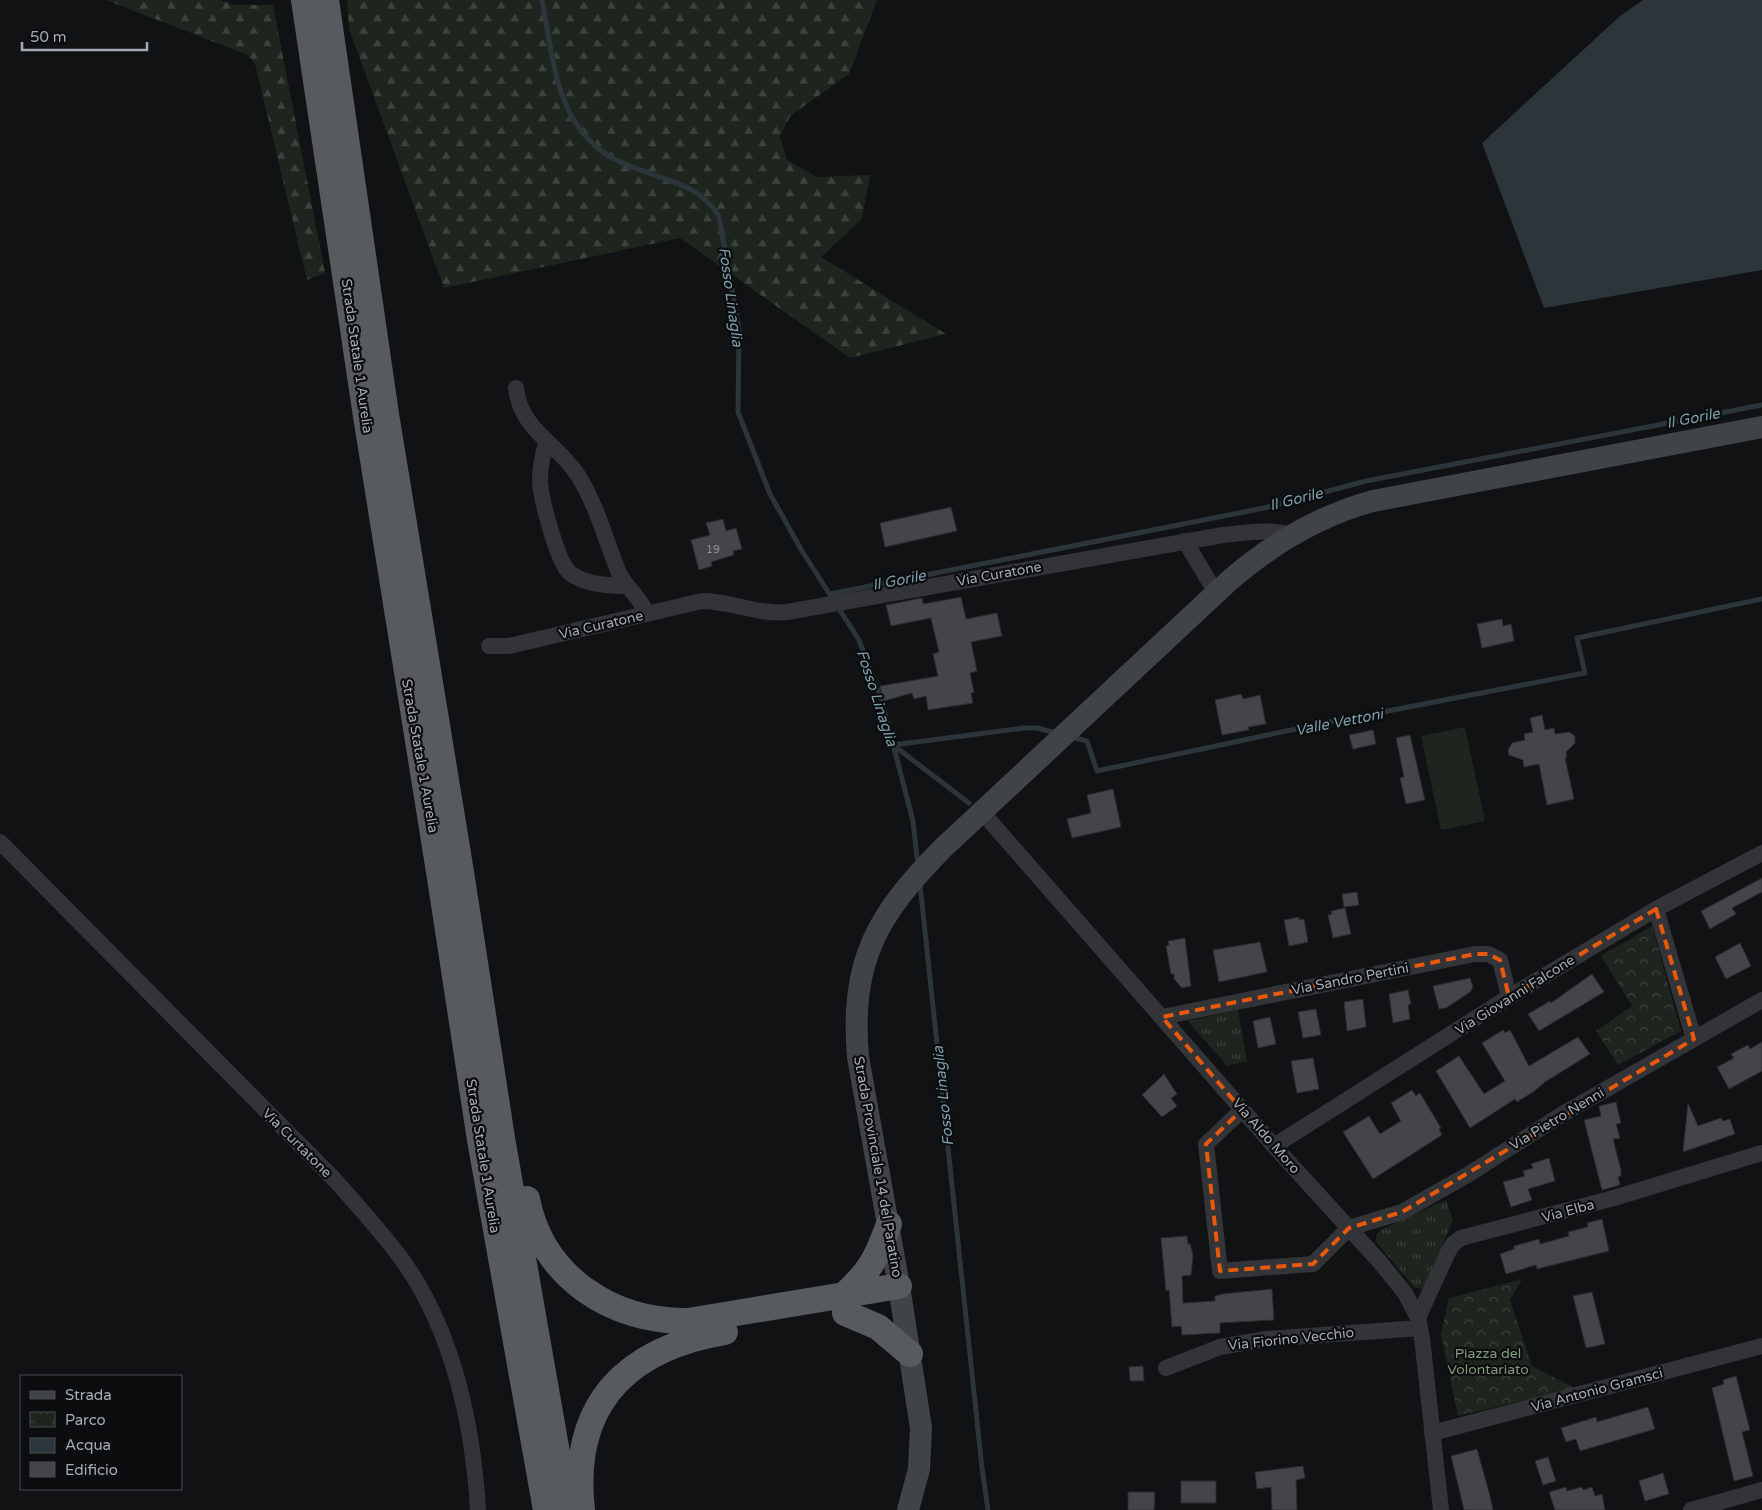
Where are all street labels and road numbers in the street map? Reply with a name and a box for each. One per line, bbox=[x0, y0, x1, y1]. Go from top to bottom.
street label: Strada Statale 1 Aurelia bbox=[338, 278, 376, 434]
street label: Via Curatone bbox=[955, 558, 1043, 590]
street label: Via Curatone bbox=[557, 607, 645, 643]
street label: Strada Statale 1 Aurelia bbox=[398, 678, 442, 834]
street label: Via Giovanni Falcone bbox=[1452, 951, 1578, 1039]
street label: Via Sandro Pertini bbox=[1290, 959, 1410, 999]
street label: Strada Provinciale 14 del Paratino bbox=[850, 1055, 906, 1279]
street label: Strada Statale 1 Aurelia bbox=[462, 1078, 504, 1234]
street label: Via Pietro Nenni bbox=[1507, 1084, 1607, 1154]
street label: Via Aldo Moro bbox=[1228, 1095, 1304, 1177]
street label: Via Curtatone bbox=[259, 1105, 335, 1181]
street label: Via Elba bbox=[1540, 1196, 1596, 1226]
street label: Via Fiorino Vecchio bbox=[1227, 1324, 1355, 1354]
street label: Via Antonio Gramsci bbox=[1529, 1364, 1665, 1416]

